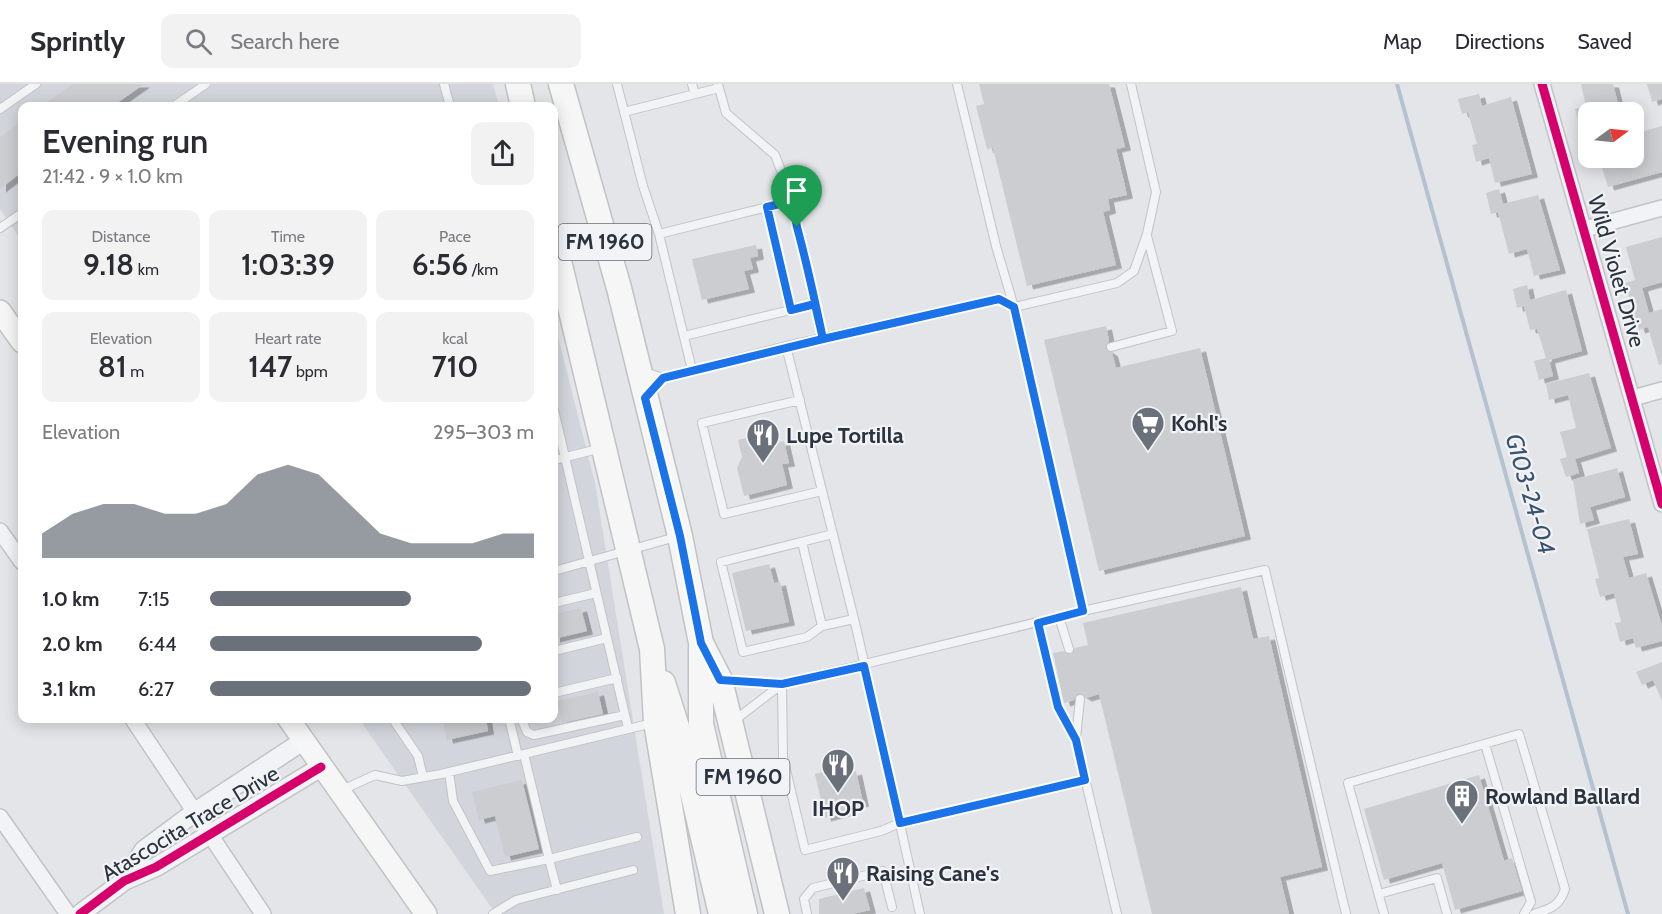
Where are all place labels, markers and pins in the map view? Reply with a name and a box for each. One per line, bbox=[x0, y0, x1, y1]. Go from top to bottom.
pin bbox=[771, 165, 822, 227]
supermarket icon: Kohl's bbox=[1130, 405, 1166, 452]
place label: Kohl's bbox=[1171, 410, 1227, 437]
restaurant icon: Lupe Tortilla bbox=[745, 417, 781, 464]
place label: Lupe Tortilla bbox=[786, 422, 904, 449]
restaurant icon: IHOP bbox=[820, 747, 856, 794]
building icon: Rowland Ballard bbox=[1444, 778, 1480, 825]
place label: Rowland Ballard bbox=[1485, 783, 1640, 810]
place label: IHOP bbox=[812, 795, 864, 822]
restaurant icon: Raising Cane's bbox=[825, 855, 861, 902]
place label: Raising Cane's bbox=[866, 860, 999, 887]

